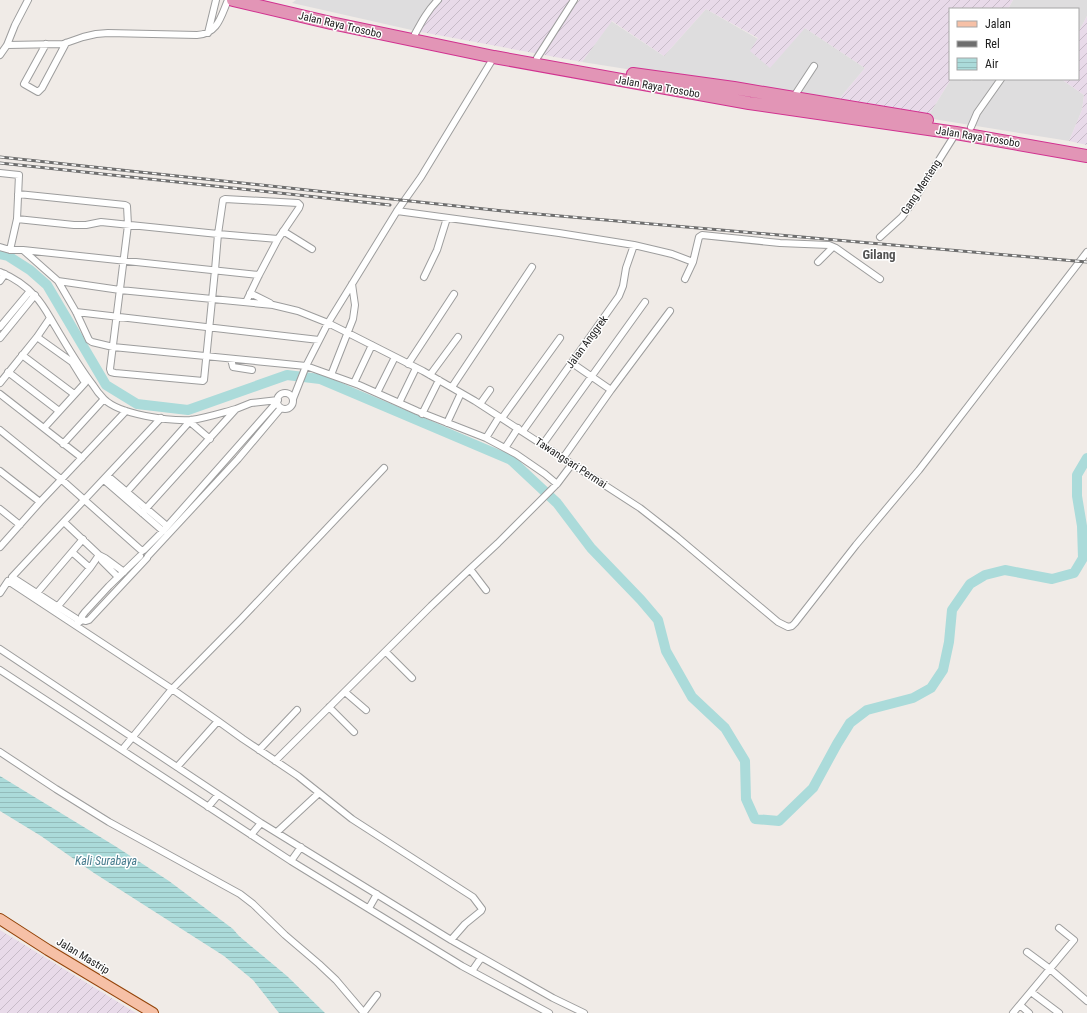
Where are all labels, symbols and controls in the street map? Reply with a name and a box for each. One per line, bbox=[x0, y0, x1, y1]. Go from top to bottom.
legend bbox=[949, 8, 1079, 80]
street label: Jalan Raya Trosobo bbox=[297, 9, 383, 41]
text: Jalan bbox=[985, 17, 1011, 31]
text: Rel bbox=[985, 37, 1000, 51]
text: Air bbox=[985, 57, 999, 71]
street label: Jalan Raya Trosobo bbox=[615, 73, 701, 101]
street label: Jalan Raya Trosobo bbox=[935, 124, 1021, 150]
street label: Gang Menteng bbox=[898, 157, 944, 217]
district label: Gilang bbox=[862, 247, 896, 262]
street label: Jalan Anggrek bbox=[563, 313, 611, 371]
street label: Tawangsari Permai bbox=[533, 435, 609, 491]
water label: Kali Surabaya bbox=[75, 854, 137, 868]
street label: Jalan Mastrip bbox=[54, 935, 112, 977]

